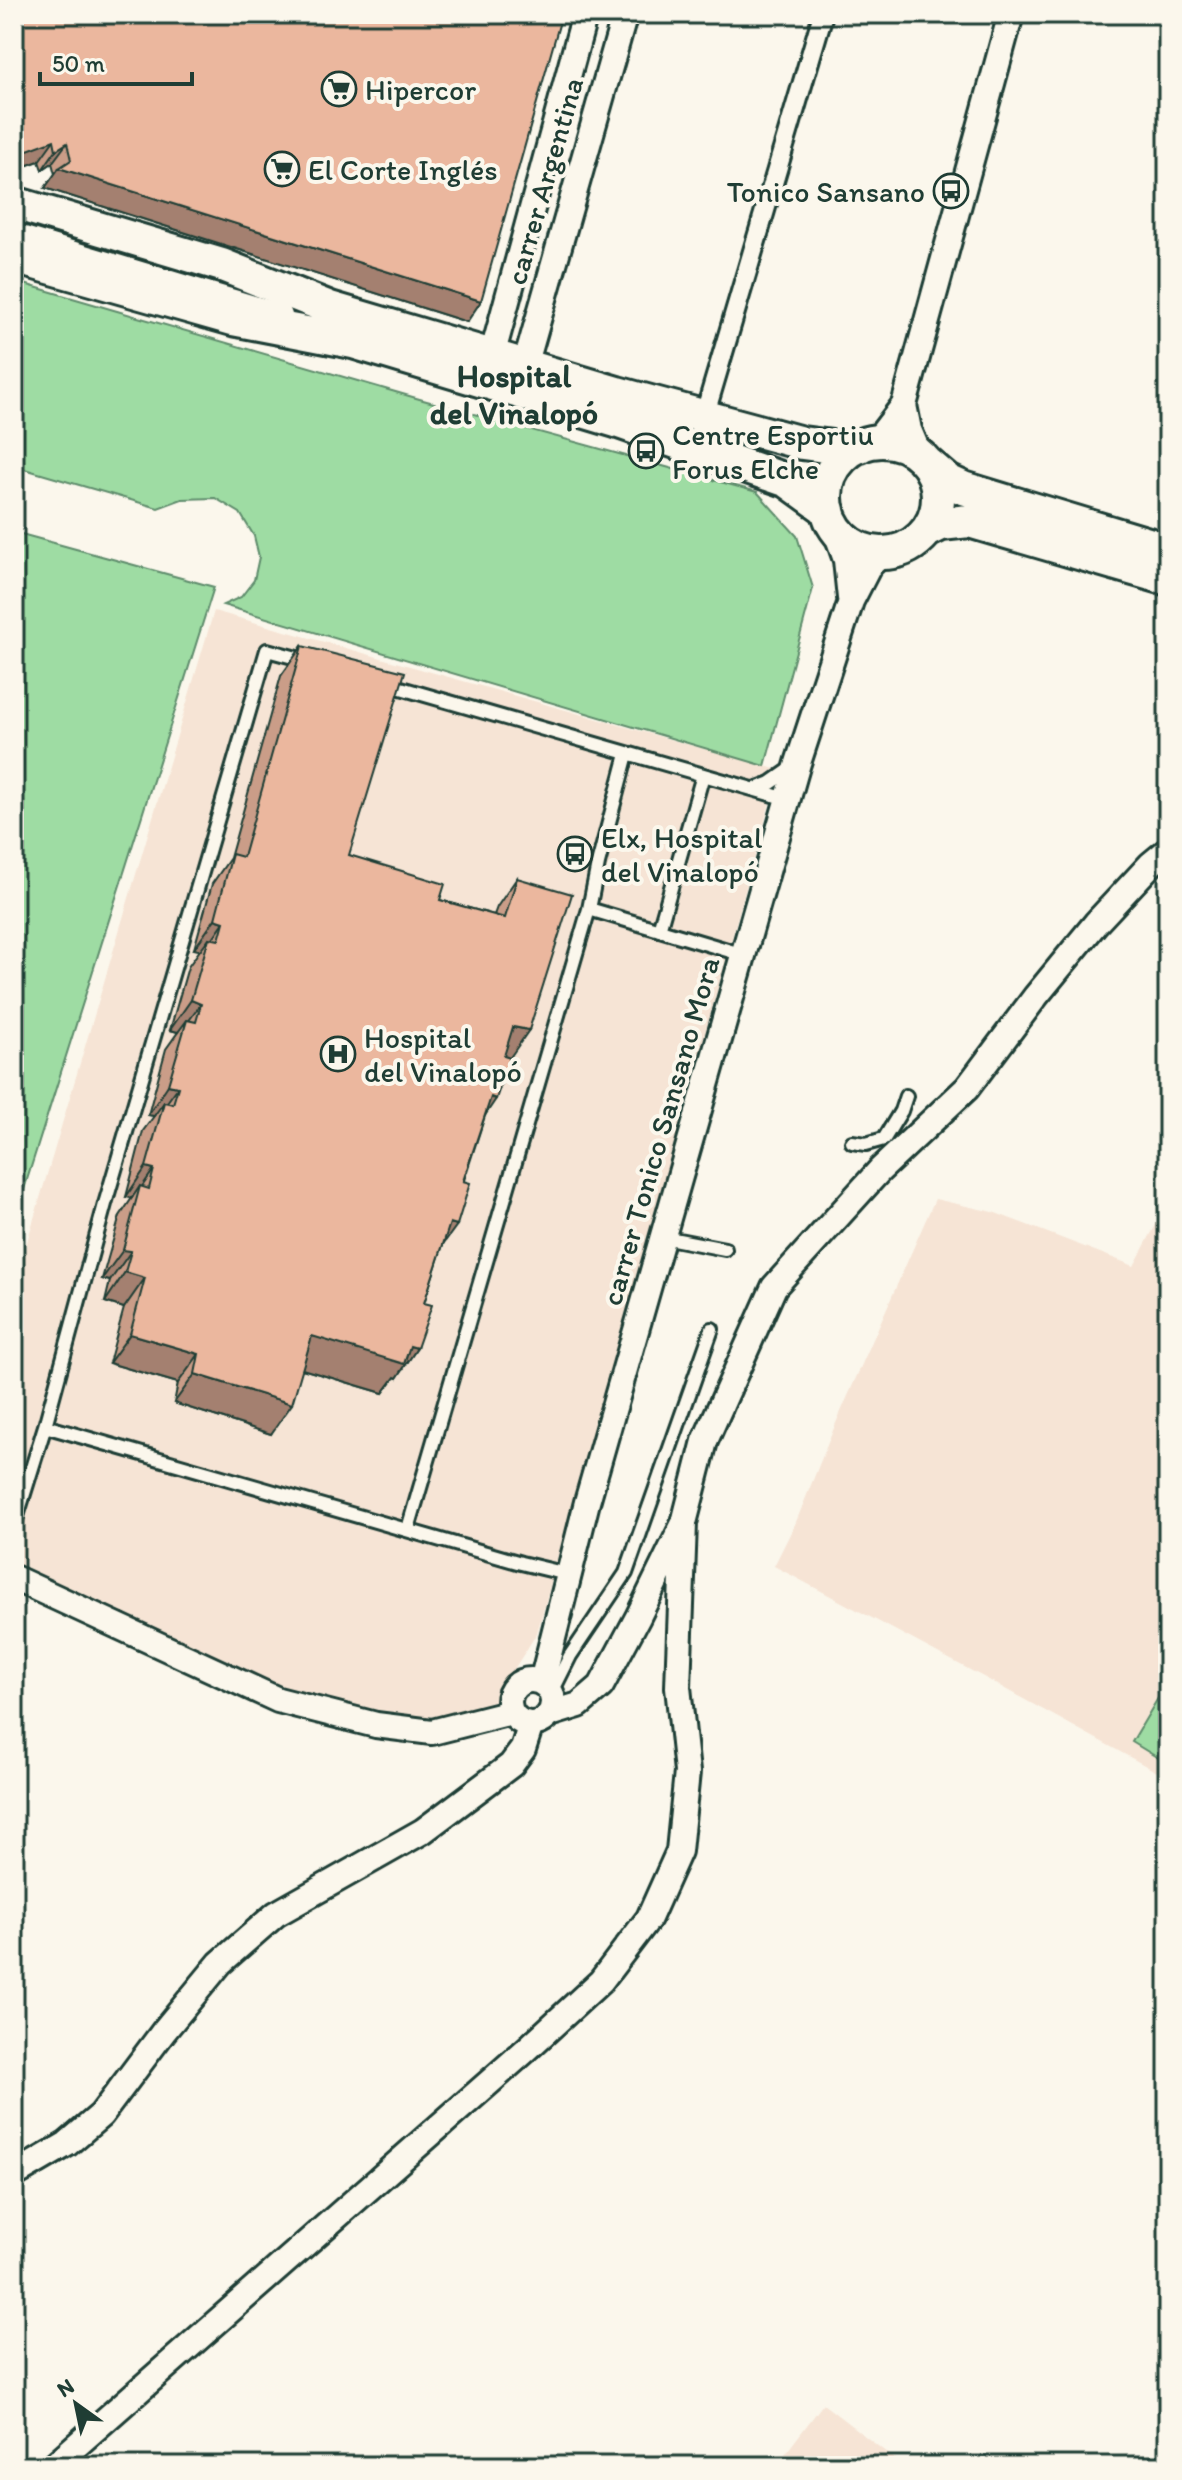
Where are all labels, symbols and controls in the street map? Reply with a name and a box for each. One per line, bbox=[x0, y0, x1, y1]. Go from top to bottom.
scale bar bbox=[40, 36, 192, 86]
text: 50 m bbox=[52, 49, 105, 78]
supermarket icon: Hipercor bbox=[320, 70, 358, 108]
place label: Hipercor bbox=[365, 71, 476, 108]
street label: carrer Argentina bbox=[497, 73, 591, 289]
supermarket icon: El Corte Inglés bbox=[263, 150, 301, 188]
place label: El Corte Inglés bbox=[308, 151, 498, 188]
bus stop icon: Tonico Sansano bbox=[932, 172, 970, 210]
place label: Tonico Sansano bbox=[727, 173, 925, 210]
district label: Hospital del Vinalopó bbox=[430, 357, 598, 432]
place label: Centre Esportiu Forus Elche bbox=[672, 416, 874, 487]
bus stop icon: Centre Esportiu Forus Elche bbox=[627, 432, 665, 470]
place label: Elx, Hospital del Vinalopó bbox=[601, 819, 763, 890]
bus stop icon: Elx, Hospital del Vinalopó bbox=[556, 835, 594, 873]
street label: carrer Tonico Sansano Mora bbox=[592, 952, 728, 1310]
place label: Hospital del Vinalopó bbox=[364, 1019, 522, 1090]
hospital icon: Hospital del Vinalopó bbox=[319, 1035, 357, 1073]
north arrow bbox=[36, 2364, 116, 2444]
text: N bbox=[52, 2372, 79, 2403]

